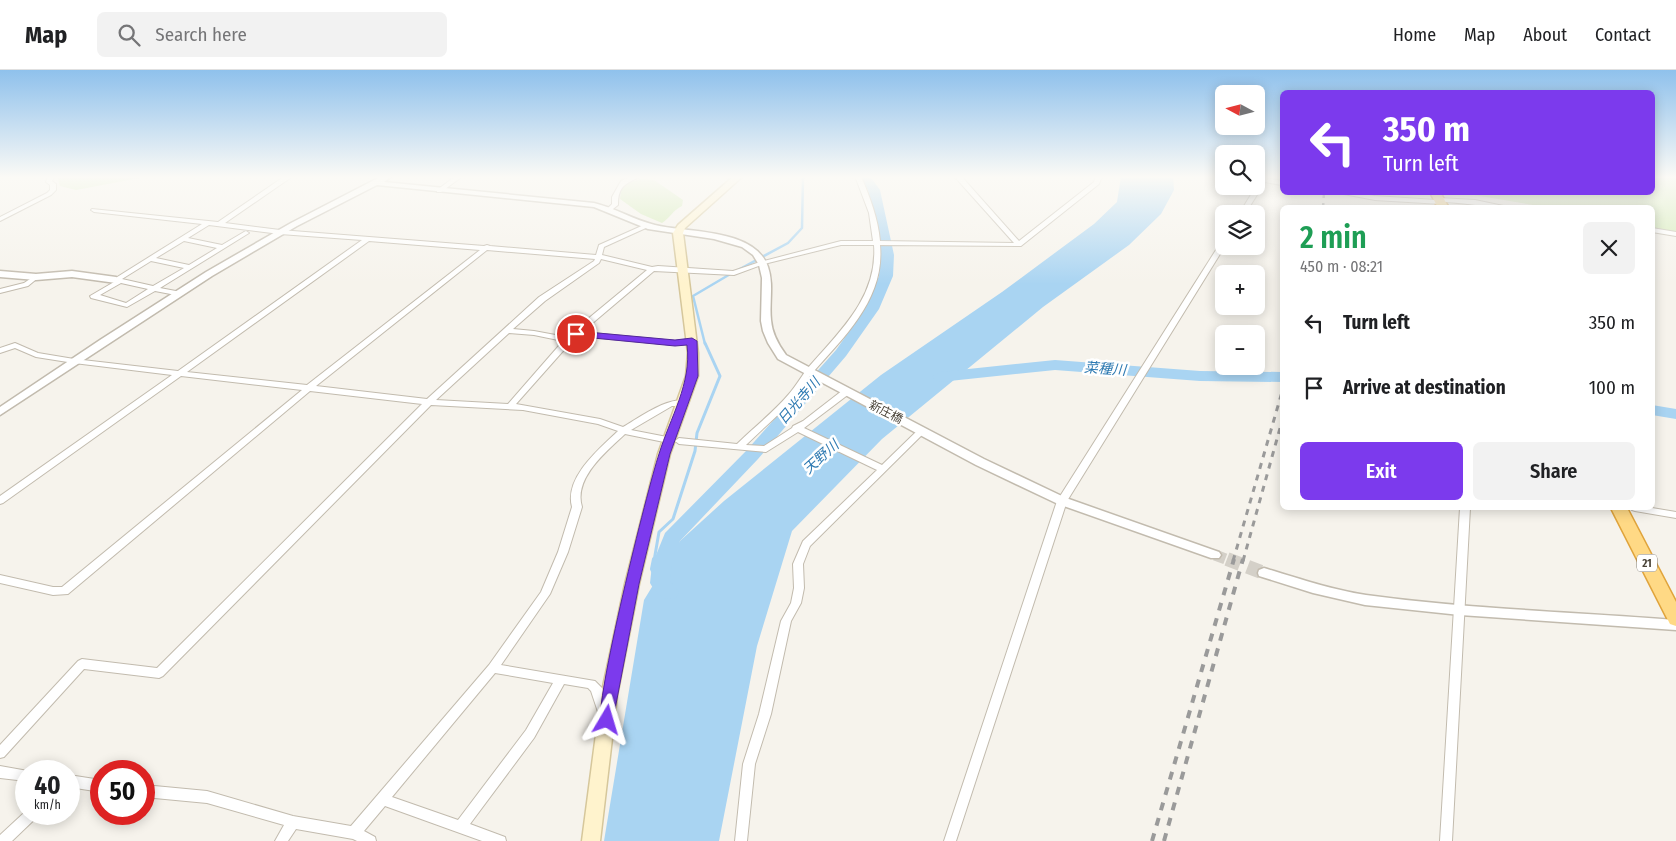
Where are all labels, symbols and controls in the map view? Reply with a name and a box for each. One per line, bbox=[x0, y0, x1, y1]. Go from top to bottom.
search box bbox=[97, 12, 447, 57]
text: Map bbox=[25, 21, 67, 49]
icon: search bbox=[115, 21, 143, 49]
text: Search here bbox=[155, 23, 247, 46]
text: Home bbox=[1393, 24, 1436, 46]
text: Map bbox=[1464, 24, 1495, 46]
text: About bbox=[1523, 24, 1567, 46]
text: Contact bbox=[1595, 24, 1651, 46]
north arrow bbox=[1215, 85, 1265, 135]
map controls bbox=[1215, 85, 1265, 375]
text: 350 m bbox=[1383, 108, 1470, 150]
icon: left bbox=[1300, 110, 1365, 175]
button: search bbox=[1215, 145, 1265, 195]
text: Turn left bbox=[1383, 150, 1459, 177]
button: layers bbox=[1215, 205, 1265, 255]
text: 2 min bbox=[1300, 220, 1367, 256]
button: close bbox=[1583, 222, 1635, 274]
text: 450 m · 08:21 bbox=[1300, 257, 1383, 276]
button: + bbox=[1215, 265, 1265, 315]
icon: left bbox=[1300, 309, 1328, 337]
text: Turn left bbox=[1343, 311, 1410, 334]
text: 350 m bbox=[1589, 311, 1635, 334]
pin bbox=[555, 313, 597, 355]
icon: arrive bbox=[562, 320, 590, 348]
button: − bbox=[1215, 325, 1265, 375]
water label: 菜種川 bbox=[1083, 359, 1129, 379]
water label: 日光寺川 bbox=[774, 373, 825, 428]
icon: arrive bbox=[1300, 374, 1328, 402]
text: Arrive at destination bbox=[1343, 376, 1506, 399]
text: 100 m bbox=[1589, 376, 1635, 399]
street label: 新庄橋 bbox=[867, 398, 905, 426]
water label: 天野川 bbox=[800, 435, 844, 477]
button: Exit bbox=[1300, 442, 1463, 500]
button: Share bbox=[1473, 442, 1635, 500]
road number: 21 bbox=[1637, 554, 1657, 572]
position arrow bbox=[580, 693, 632, 745]
speed limit sign: 50 bbox=[90, 760, 155, 825]
text: 40 bbox=[34, 771, 61, 801]
text: km/h bbox=[34, 798, 61, 812]

